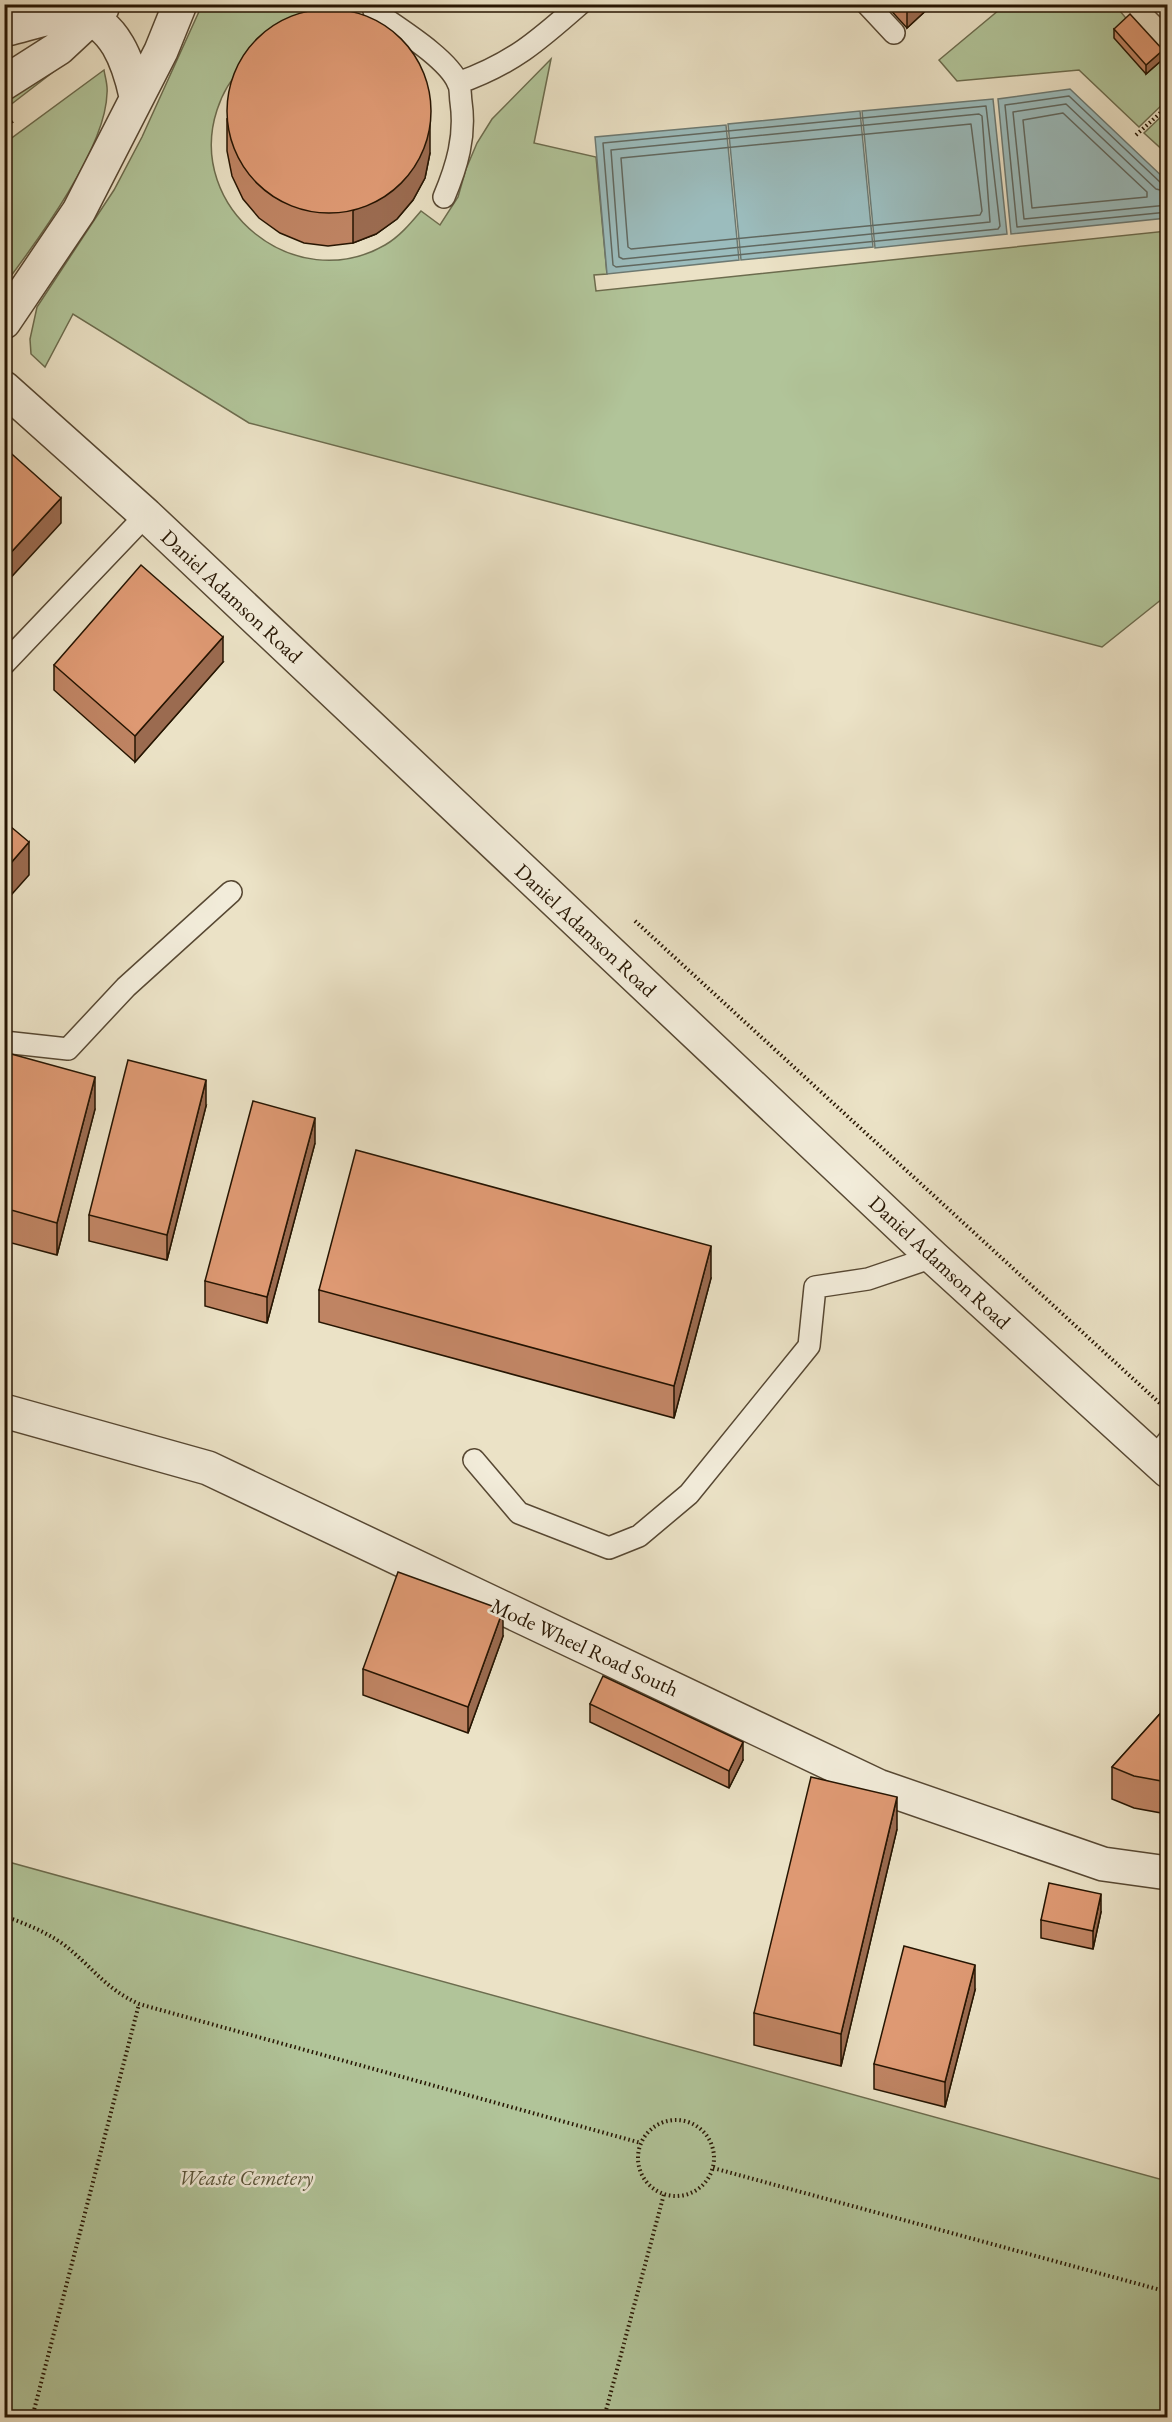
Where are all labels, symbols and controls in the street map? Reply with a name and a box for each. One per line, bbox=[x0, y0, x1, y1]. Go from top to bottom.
street label: Daniel Adamson Road bbox=[155, 523, 309, 669]
street label: Daniel Adamson Road bbox=[509, 857, 663, 1003]
street label: Daniel Adamson Road bbox=[863, 1189, 1017, 1335]
street label: Mode Wheel Road South bbox=[487, 1592, 683, 1702]
park label: Weaste Cemetery bbox=[179, 2164, 314, 2191]

